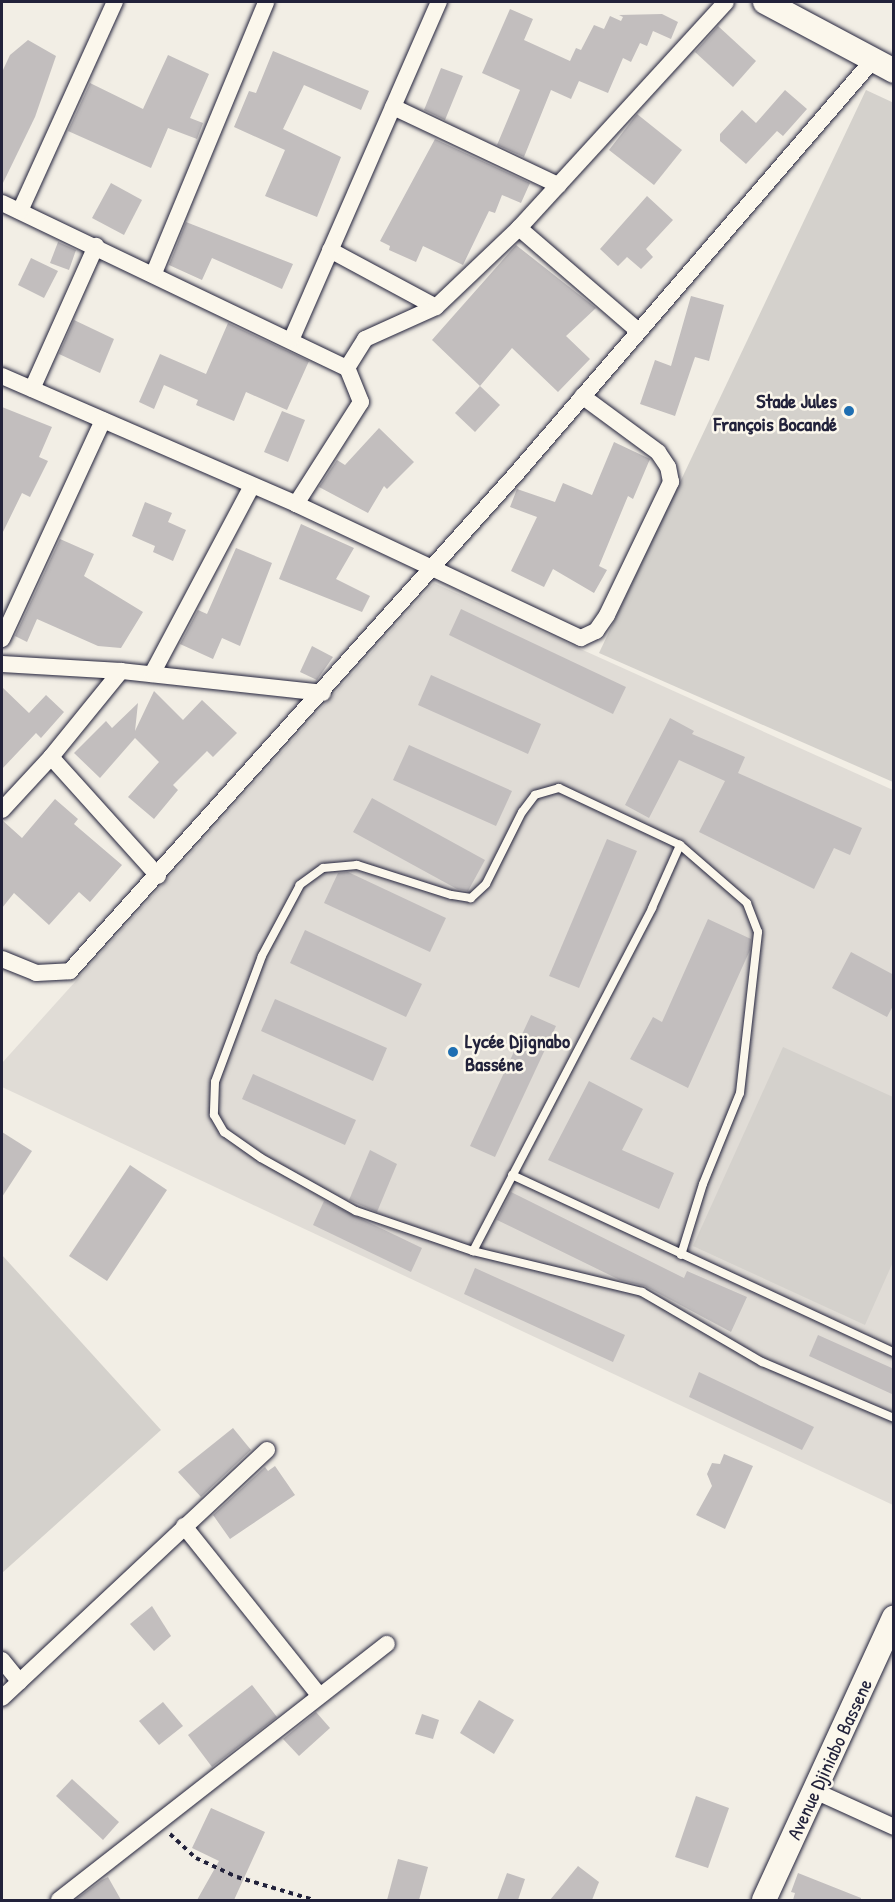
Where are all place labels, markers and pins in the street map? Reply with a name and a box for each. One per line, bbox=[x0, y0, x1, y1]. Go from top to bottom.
place label: Stade Jules François Bocandé bbox=[714, 388, 837, 435]
marker: Stade Jules François Bocandé bbox=[842, 404, 856, 418]
place label: Lycée Djignabo Basséne bbox=[465, 1028, 570, 1075]
marker: Lycée Djignabo Basséne bbox=[446, 1045, 460, 1059]

